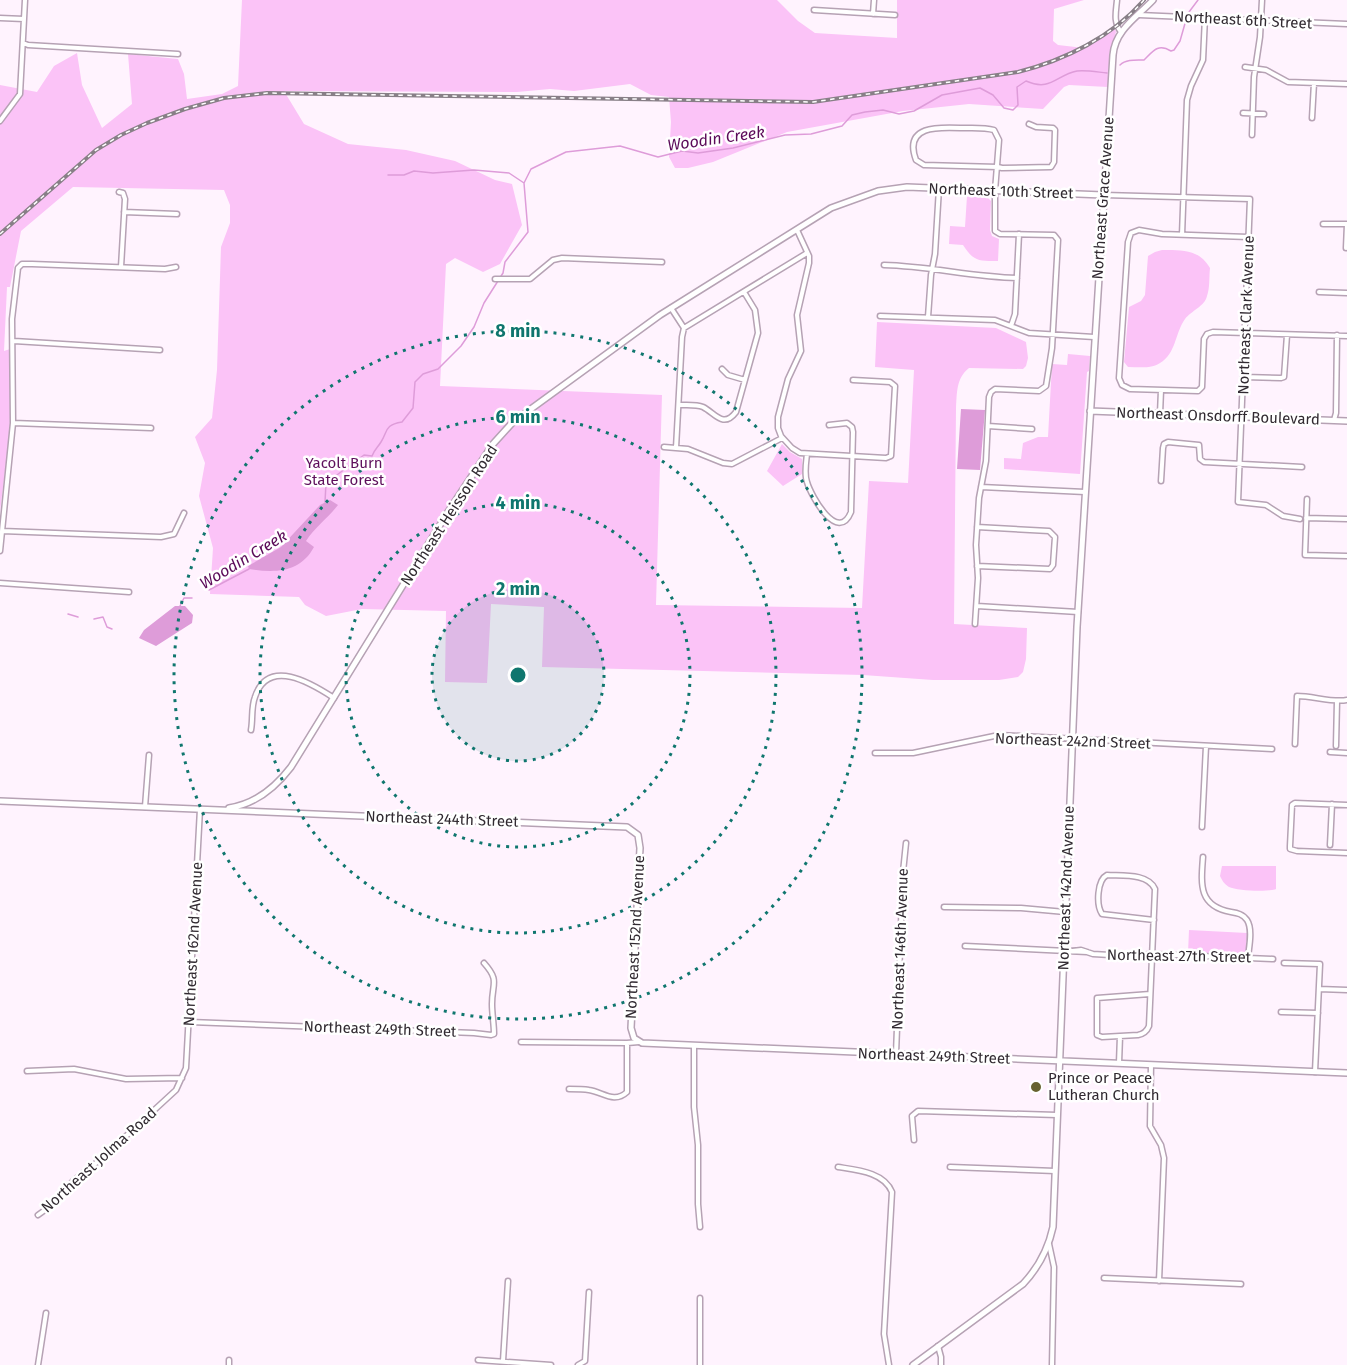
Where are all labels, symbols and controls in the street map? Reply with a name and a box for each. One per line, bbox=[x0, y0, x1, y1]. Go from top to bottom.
street label: Northeast 6th Street bbox=[1173, 7, 1313, 33]
street label: Northeast Grace Avenue bbox=[1088, 116, 1118, 280]
water label: Woodin Creek bbox=[666, 122, 766, 155]
street label: Northeast 10th Street bbox=[928, 179, 1074, 203]
street label: Northeast Clark Avenue bbox=[1234, 235, 1258, 395]
text: 8 min bbox=[495, 320, 541, 342]
street label: Northeast Onsdorff Boulevard bbox=[1116, 403, 1320, 429]
text: 6 min bbox=[495, 406, 541, 428]
street label: Northeast Heisson Road bbox=[397, 441, 501, 589]
park label: Yacolt Burn State Forest bbox=[304, 454, 385, 489]
text: 4 min bbox=[495, 492, 541, 514]
water label: Woodin Creek bbox=[196, 526, 290, 593]
text: 2 min bbox=[496, 578, 540, 600]
centre of rings bbox=[508, 665, 528, 685]
street label: Northeast 242nd Street bbox=[995, 729, 1152, 753]
street label: Northeast 142nd Avenue bbox=[1054, 805, 1078, 971]
street label: Northeast 244th Street bbox=[365, 807, 519, 831]
street label: Northeast 152nd Avenue bbox=[622, 855, 648, 1019]
street label: Northeast 162nd Avenue bbox=[180, 861, 206, 1027]
street label: Northeast 146th Avenue bbox=[888, 868, 912, 1030]
street label: Northeast 27th Street bbox=[1107, 946, 1252, 966]
street label: Northeast 249th Street bbox=[303, 1017, 457, 1041]
street label: Northeast 249th Street bbox=[857, 1044, 1011, 1068]
place label: Prince or Peace Lutheran Church bbox=[1048, 1069, 1160, 1104]
marker: Prince or Peace Lutheran Church bbox=[1029, 1080, 1043, 1094]
street label: Northeast Jolma Road bbox=[38, 1104, 160, 1216]

